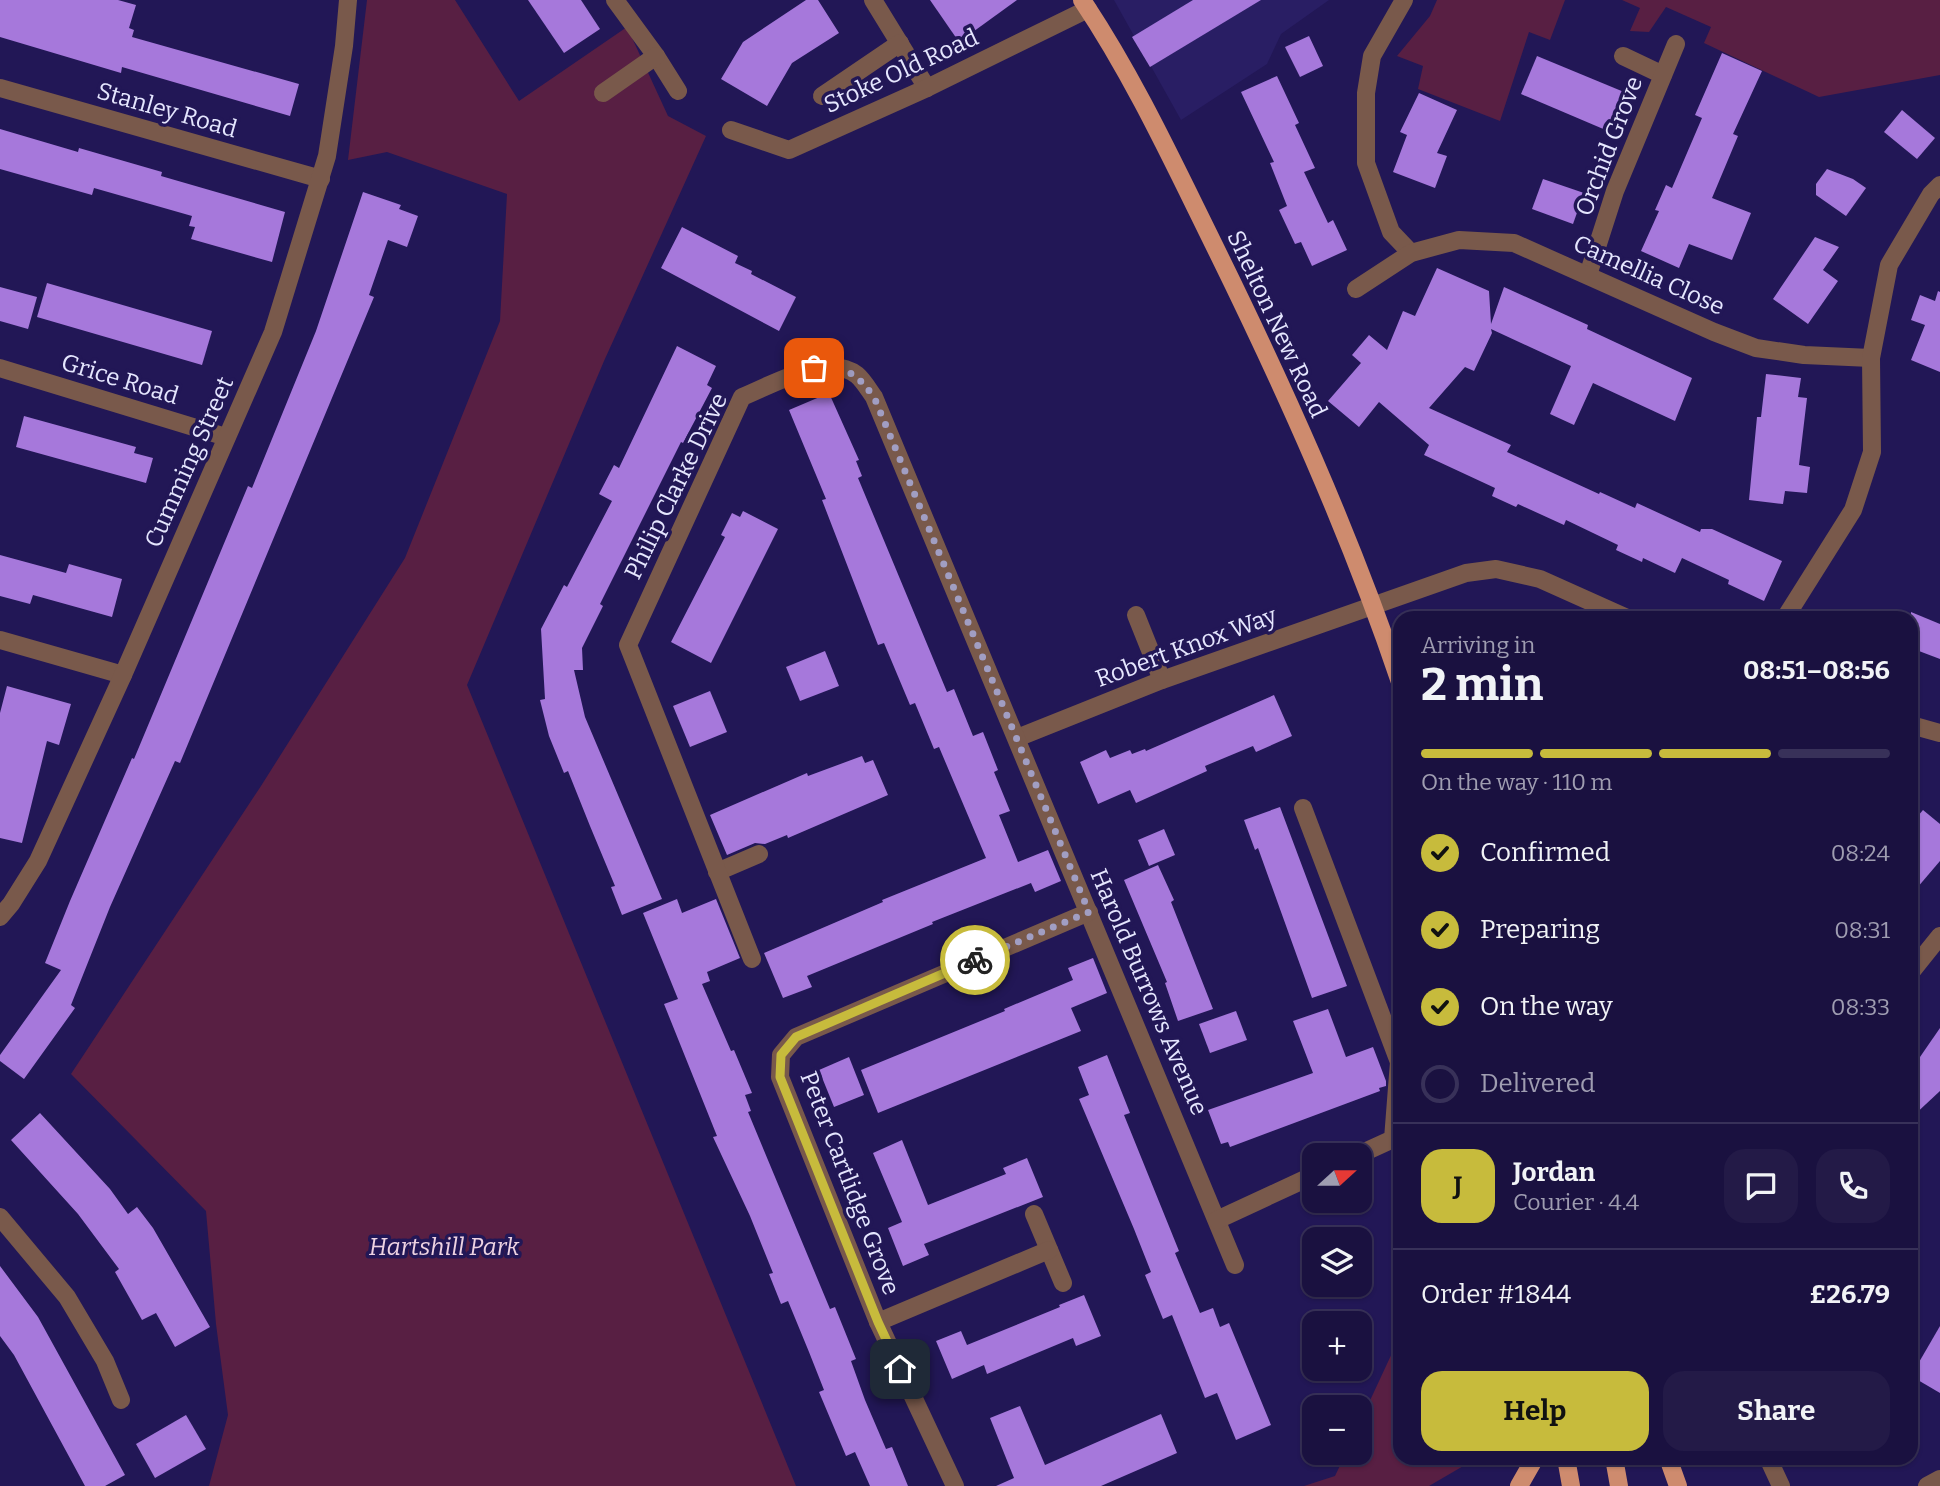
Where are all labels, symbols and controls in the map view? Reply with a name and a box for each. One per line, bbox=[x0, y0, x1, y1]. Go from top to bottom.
street label: Stoke Old Road bbox=[819, 23, 983, 119]
street label: Orchid Grove bbox=[1570, 72, 1648, 220]
street label: Stanley Road bbox=[94, 77, 240, 143]
street label: Shelton New Road bbox=[1221, 226, 1333, 422]
street label: Camellia Close bbox=[1569, 229, 1729, 321]
pin bbox=[784, 338, 844, 398]
street label: Grice Road bbox=[58, 348, 182, 410]
icon: bag bbox=[795, 349, 833, 387]
street label: Cumming Street bbox=[139, 372, 239, 552]
street label: Philip Clarke Drive bbox=[619, 388, 733, 584]
street label: Robert Knox Way bbox=[1092, 601, 1281, 693]
text: Arriving in bbox=[1421, 631, 1535, 659]
text: 08:51–08:56 bbox=[1743, 655, 1890, 686]
text: 2 min bbox=[1421, 657, 1543, 712]
text: On the way · 110 m bbox=[1421, 768, 1613, 796]
icon: check bbox=[1421, 834, 1459, 872]
text: Confirmed bbox=[1480, 837, 1610, 868]
text: 08:24 bbox=[1831, 839, 1890, 867]
street label: Harold Burrows Avenue bbox=[1084, 865, 1214, 1119]
icon: check bbox=[1421, 911, 1459, 949]
text: Preparing bbox=[1480, 914, 1600, 945]
text: 08:31 bbox=[1834, 916, 1890, 944]
courier bbox=[940, 925, 1010, 995]
icon: bike bbox=[956, 941, 994, 979]
icon: check bbox=[1421, 988, 1459, 1026]
text: On the way bbox=[1480, 991, 1613, 1022]
text: 08:33 bbox=[1831, 993, 1890, 1021]
street label: Peter Cartlidge Grove bbox=[794, 1067, 906, 1299]
text: Delivered bbox=[1480, 1068, 1595, 1099]
north arrow bbox=[1302, 1143, 1372, 1213]
map controls bbox=[1302, 1143, 1372, 1465]
button: chat bbox=[1724, 1149, 1798, 1223]
button: phone bbox=[1816, 1149, 1890, 1223]
text: Jordan bbox=[1513, 1157, 1595, 1188]
text: J bbox=[1454, 1171, 1462, 1202]
text: Courier · 4.4 bbox=[1513, 1188, 1639, 1216]
button: layers bbox=[1302, 1227, 1372, 1297]
park label: Hartshill Park bbox=[369, 1233, 520, 1261]
text: Order #1844 bbox=[1421, 1279, 1571, 1310]
text: £26.79 bbox=[1809, 1279, 1890, 1310]
button: + bbox=[1302, 1311, 1372, 1381]
pin bbox=[870, 1339, 930, 1399]
icon: home bbox=[881, 1350, 919, 1388]
button: Help bbox=[1421, 1371, 1649, 1451]
button: Share bbox=[1663, 1371, 1890, 1451]
button: − bbox=[1302, 1395, 1372, 1465]

